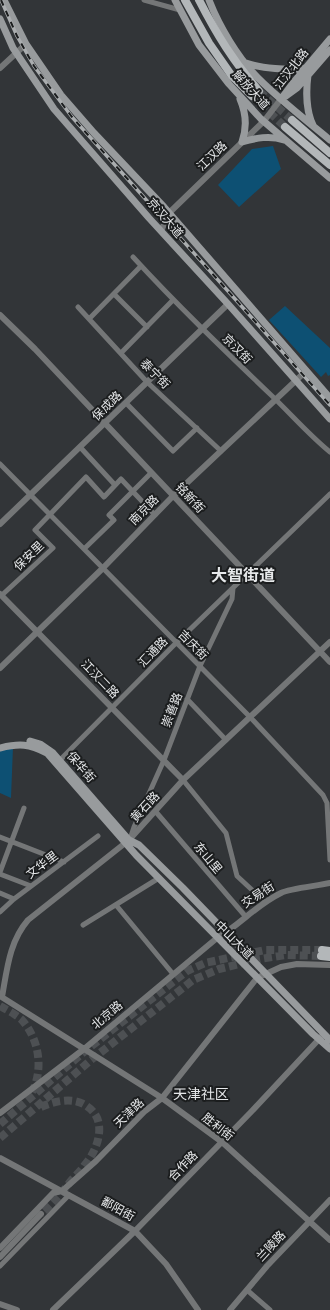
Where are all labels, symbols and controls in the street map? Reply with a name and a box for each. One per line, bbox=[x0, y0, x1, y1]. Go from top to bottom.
street label: 江汉北路 bbox=[270, 45, 312, 93]
street label: 解放大道 bbox=[229, 67, 273, 113]
street label: 江汉路 bbox=[193, 138, 231, 174]
street label: 京汉大道 bbox=[143, 195, 187, 241]
street label: 京汉街 bbox=[219, 331, 255, 367]
street label: 泰宁街 bbox=[137, 356, 173, 392]
street label: 保成路 bbox=[88, 388, 126, 424]
street label: 铭新街 bbox=[172, 479, 208, 517]
street label: 南京路 bbox=[126, 491, 162, 529]
street label: 保安里 bbox=[10, 538, 48, 574]
district label: 大智街道 bbox=[211, 564, 275, 586]
street label: 吉庆街 bbox=[175, 627, 211, 663]
street label: 汇通路 bbox=[135, 633, 171, 671]
street label: 江汉二路 bbox=[78, 656, 122, 702]
street label: 崇善路 bbox=[158, 690, 186, 730]
street label: 保华街 bbox=[63, 748, 99, 786]
street label: 黄石路 bbox=[127, 788, 163, 826]
street label: 东山里 bbox=[190, 839, 226, 877]
street label: 文华里 bbox=[23, 848, 61, 882]
street label: 交易街 bbox=[239, 878, 277, 912]
street label: 中山大道 bbox=[211, 917, 257, 963]
street label: 北京路 bbox=[88, 997, 126, 1033]
district label: 天津社区 bbox=[173, 1085, 229, 1103]
street label: 天津路 bbox=[110, 1095, 148, 1131]
street label: 胜利街 bbox=[199, 1110, 237, 1144]
street label: 合作路 bbox=[165, 1147, 201, 1185]
street label: 鄱阳街 bbox=[98, 1193, 138, 1225]
street label: 兰陵路 bbox=[253, 1227, 289, 1265]

